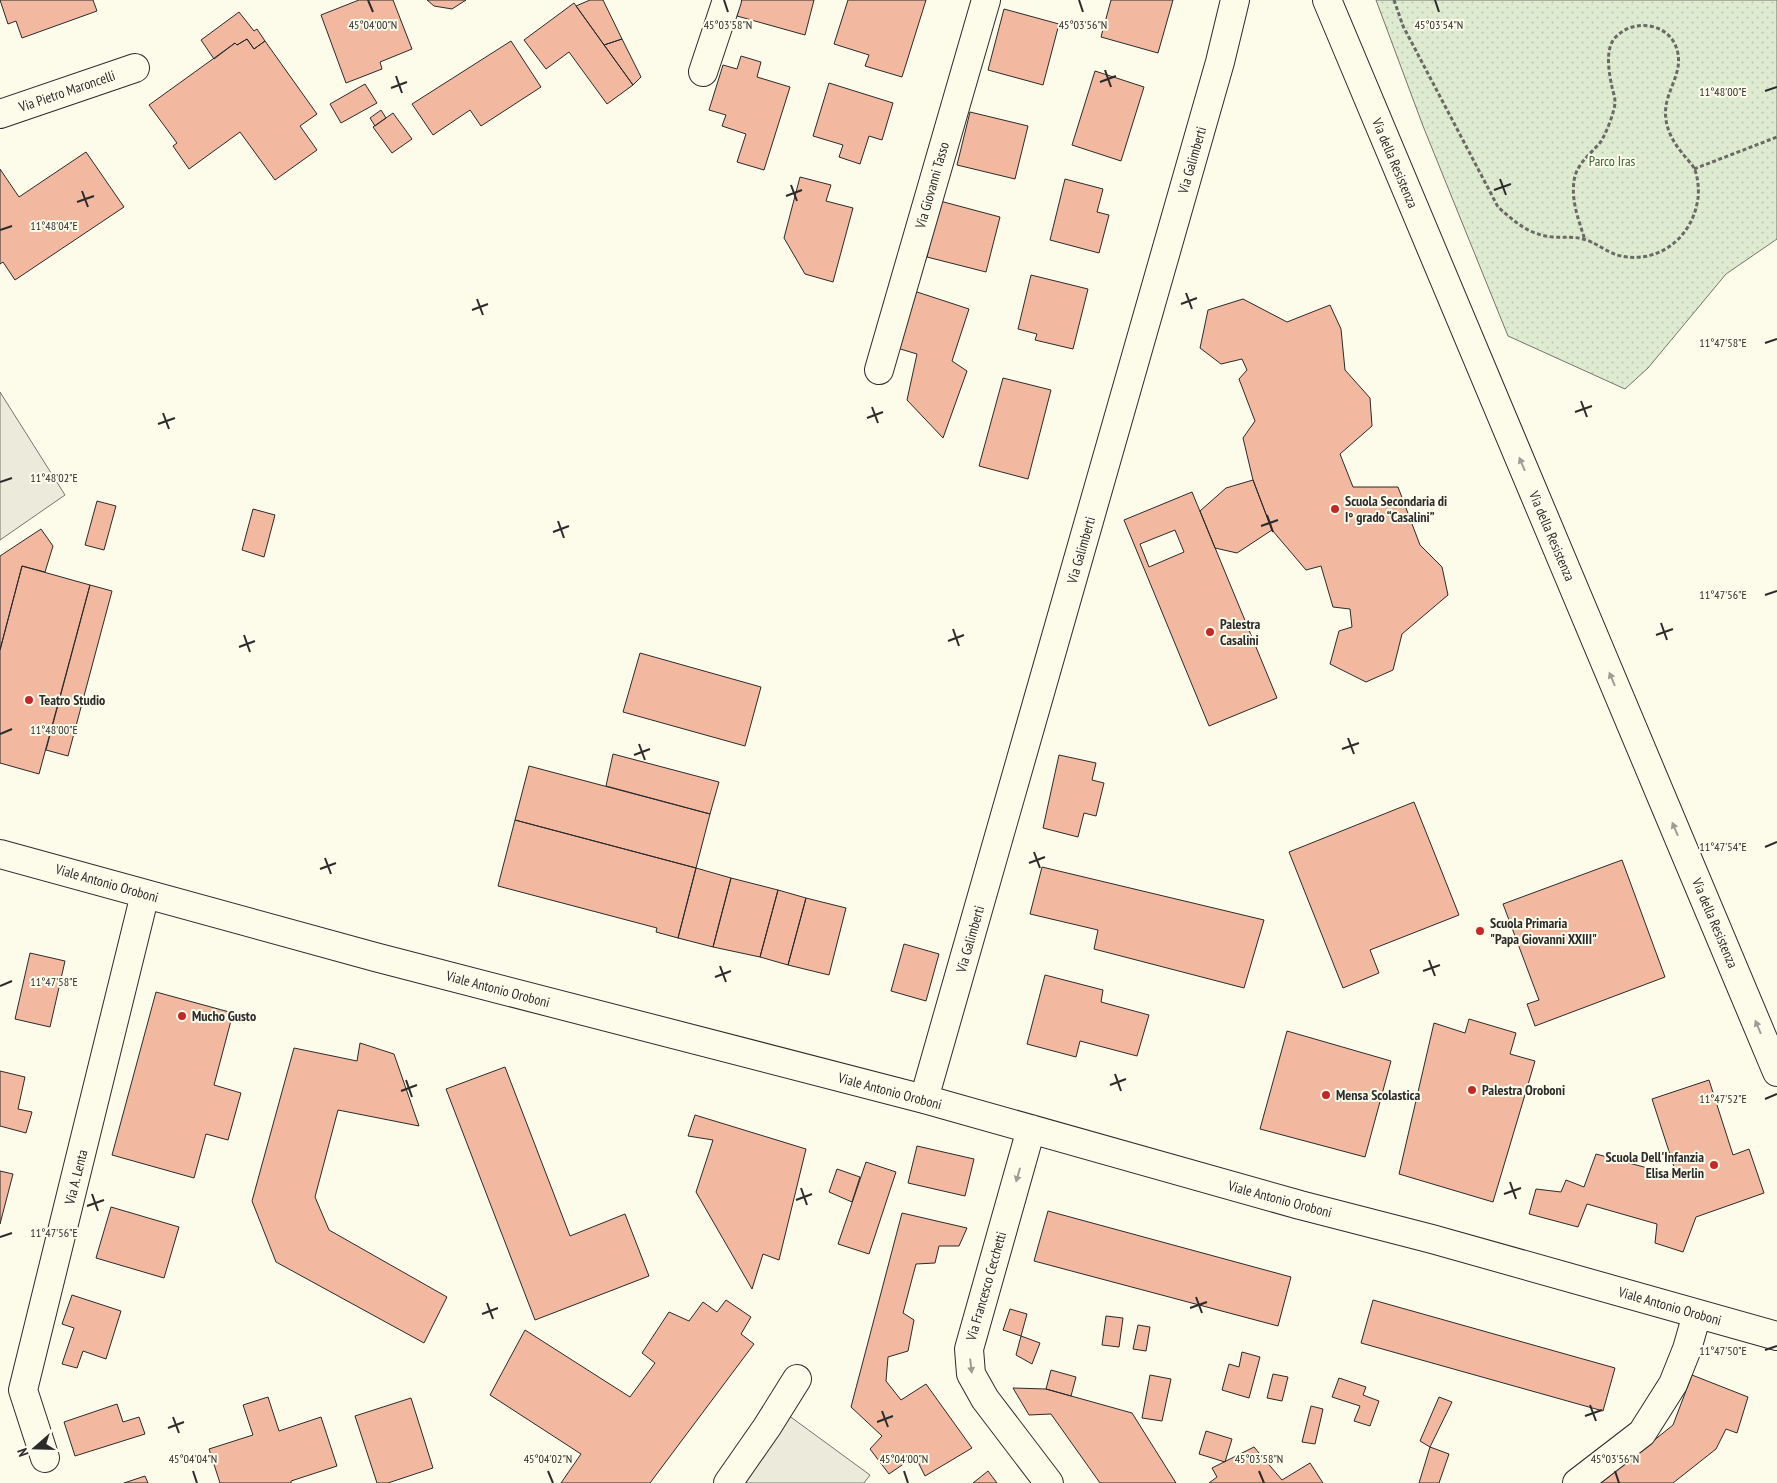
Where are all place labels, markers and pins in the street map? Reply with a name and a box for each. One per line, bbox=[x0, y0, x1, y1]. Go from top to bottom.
place label: Scuola Secondaria di I° grado “Casalini” bbox=[1345, 492, 1447, 526]
marker: Scuola Secondaria di I° grado “Casalini” bbox=[1329, 503, 1341, 515]
place label: Palestra Casalini bbox=[1220, 615, 1261, 649]
marker: Palestra Casalini bbox=[1204, 626, 1216, 638]
place label: Teatro Studio bbox=[39, 691, 105, 709]
marker: Teatro Studio bbox=[23, 694, 35, 706]
place label: Scuola Primaria "Papa Giovanni XXIII" bbox=[1490, 914, 1597, 948]
marker: Scuola Primaria "Papa Giovanni XXIII" bbox=[1474, 925, 1486, 937]
place label: Mucho Gusto bbox=[192, 1007, 256, 1025]
marker: Mucho Gusto bbox=[176, 1010, 188, 1022]
place label: Palestra Oroboni bbox=[1482, 1081, 1565, 1099]
marker: Palestra Oroboni bbox=[1466, 1084, 1478, 1096]
place label: Mensa Scolastica bbox=[1336, 1086, 1420, 1104]
marker: Mensa Scolastica bbox=[1320, 1089, 1332, 1101]
place label: Scuola Dell'Infanzia Elisa Merlin bbox=[1605, 1148, 1704, 1182]
marker: Scuola Dell'Infanzia Elisa Merlin bbox=[1708, 1159, 1720, 1171]

